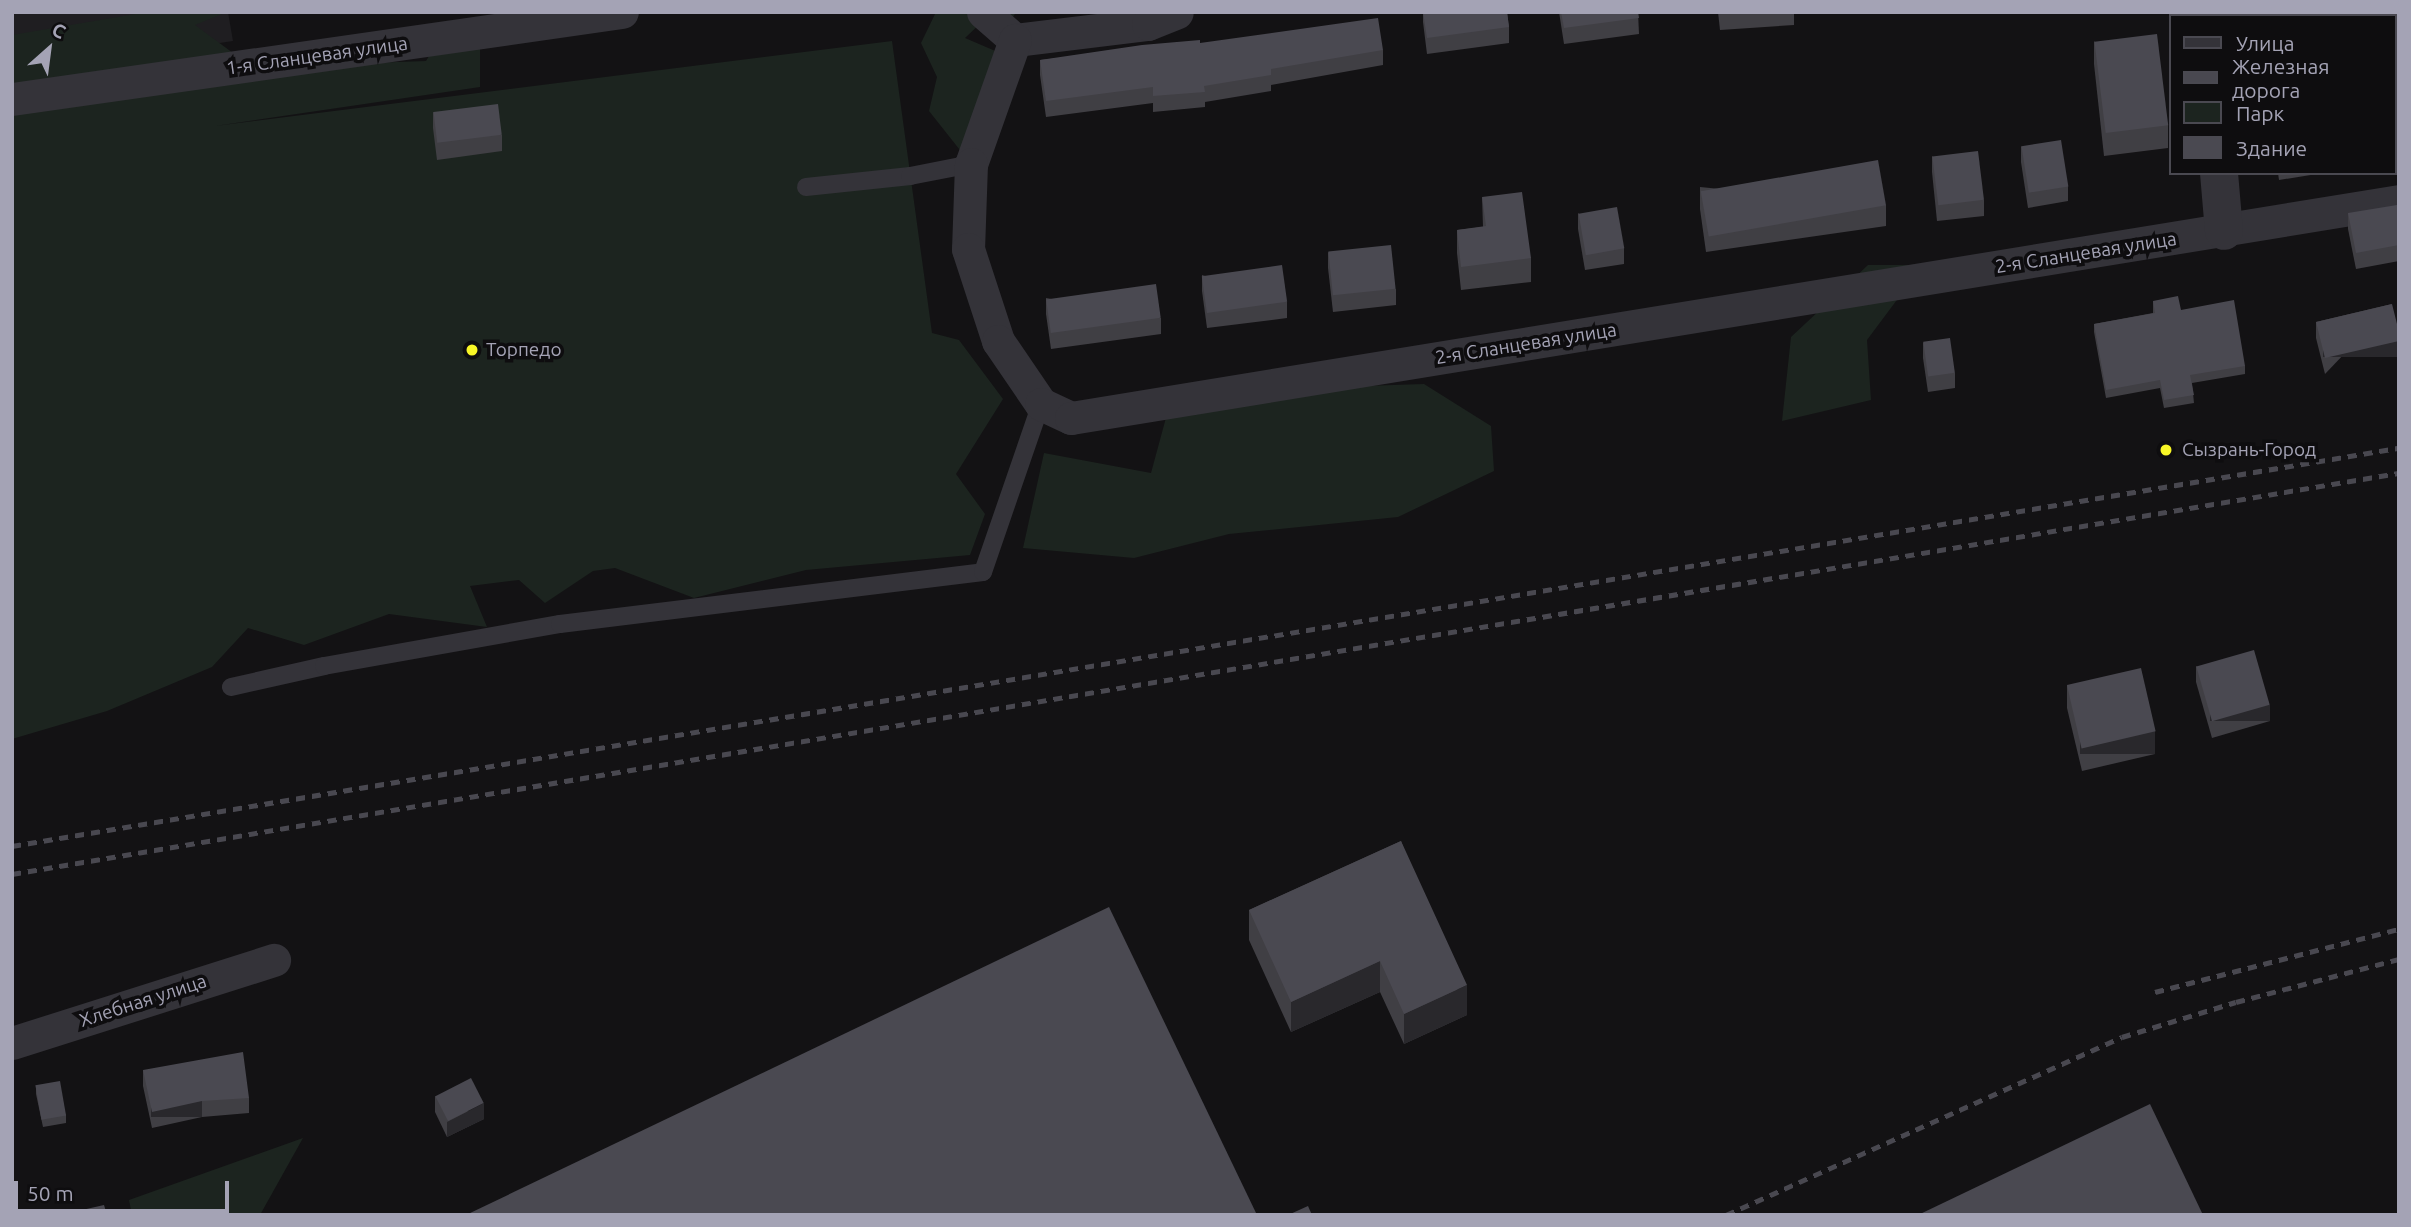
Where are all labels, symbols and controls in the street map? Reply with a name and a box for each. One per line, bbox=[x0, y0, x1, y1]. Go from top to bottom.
north arrow bbox=[14, 14, 84, 84]
legend bbox=[2170, 14, 2397, 175]
text: С bbox=[48, 18, 69, 43]
text: Улица bbox=[2236, 31, 2294, 55]
street label: 1-я Сланцевая улица bbox=[225, 32, 409, 80]
text: Железная дорога bbox=[2232, 54, 2330, 102]
text: Парк bbox=[2236, 101, 2284, 125]
text: Здание bbox=[2236, 136, 2307, 160]
street label: 2-я Сланцевая улица bbox=[1994, 227, 2178, 279]
street label: 2-я Сланцевая улица bbox=[1434, 318, 1618, 370]
place label: Торпедо bbox=[486, 339, 562, 361]
marker: Торпедо bbox=[464, 342, 480, 358]
place label: Сызрань-Город bbox=[2182, 439, 2316, 461]
marker: Сызрань-Город bbox=[2156, 440, 2176, 460]
street label: Хлебная улица bbox=[77, 970, 209, 1032]
scale bar bbox=[18, 1168, 233, 1212]
text: 50 m bbox=[27, 1181, 74, 1205]

